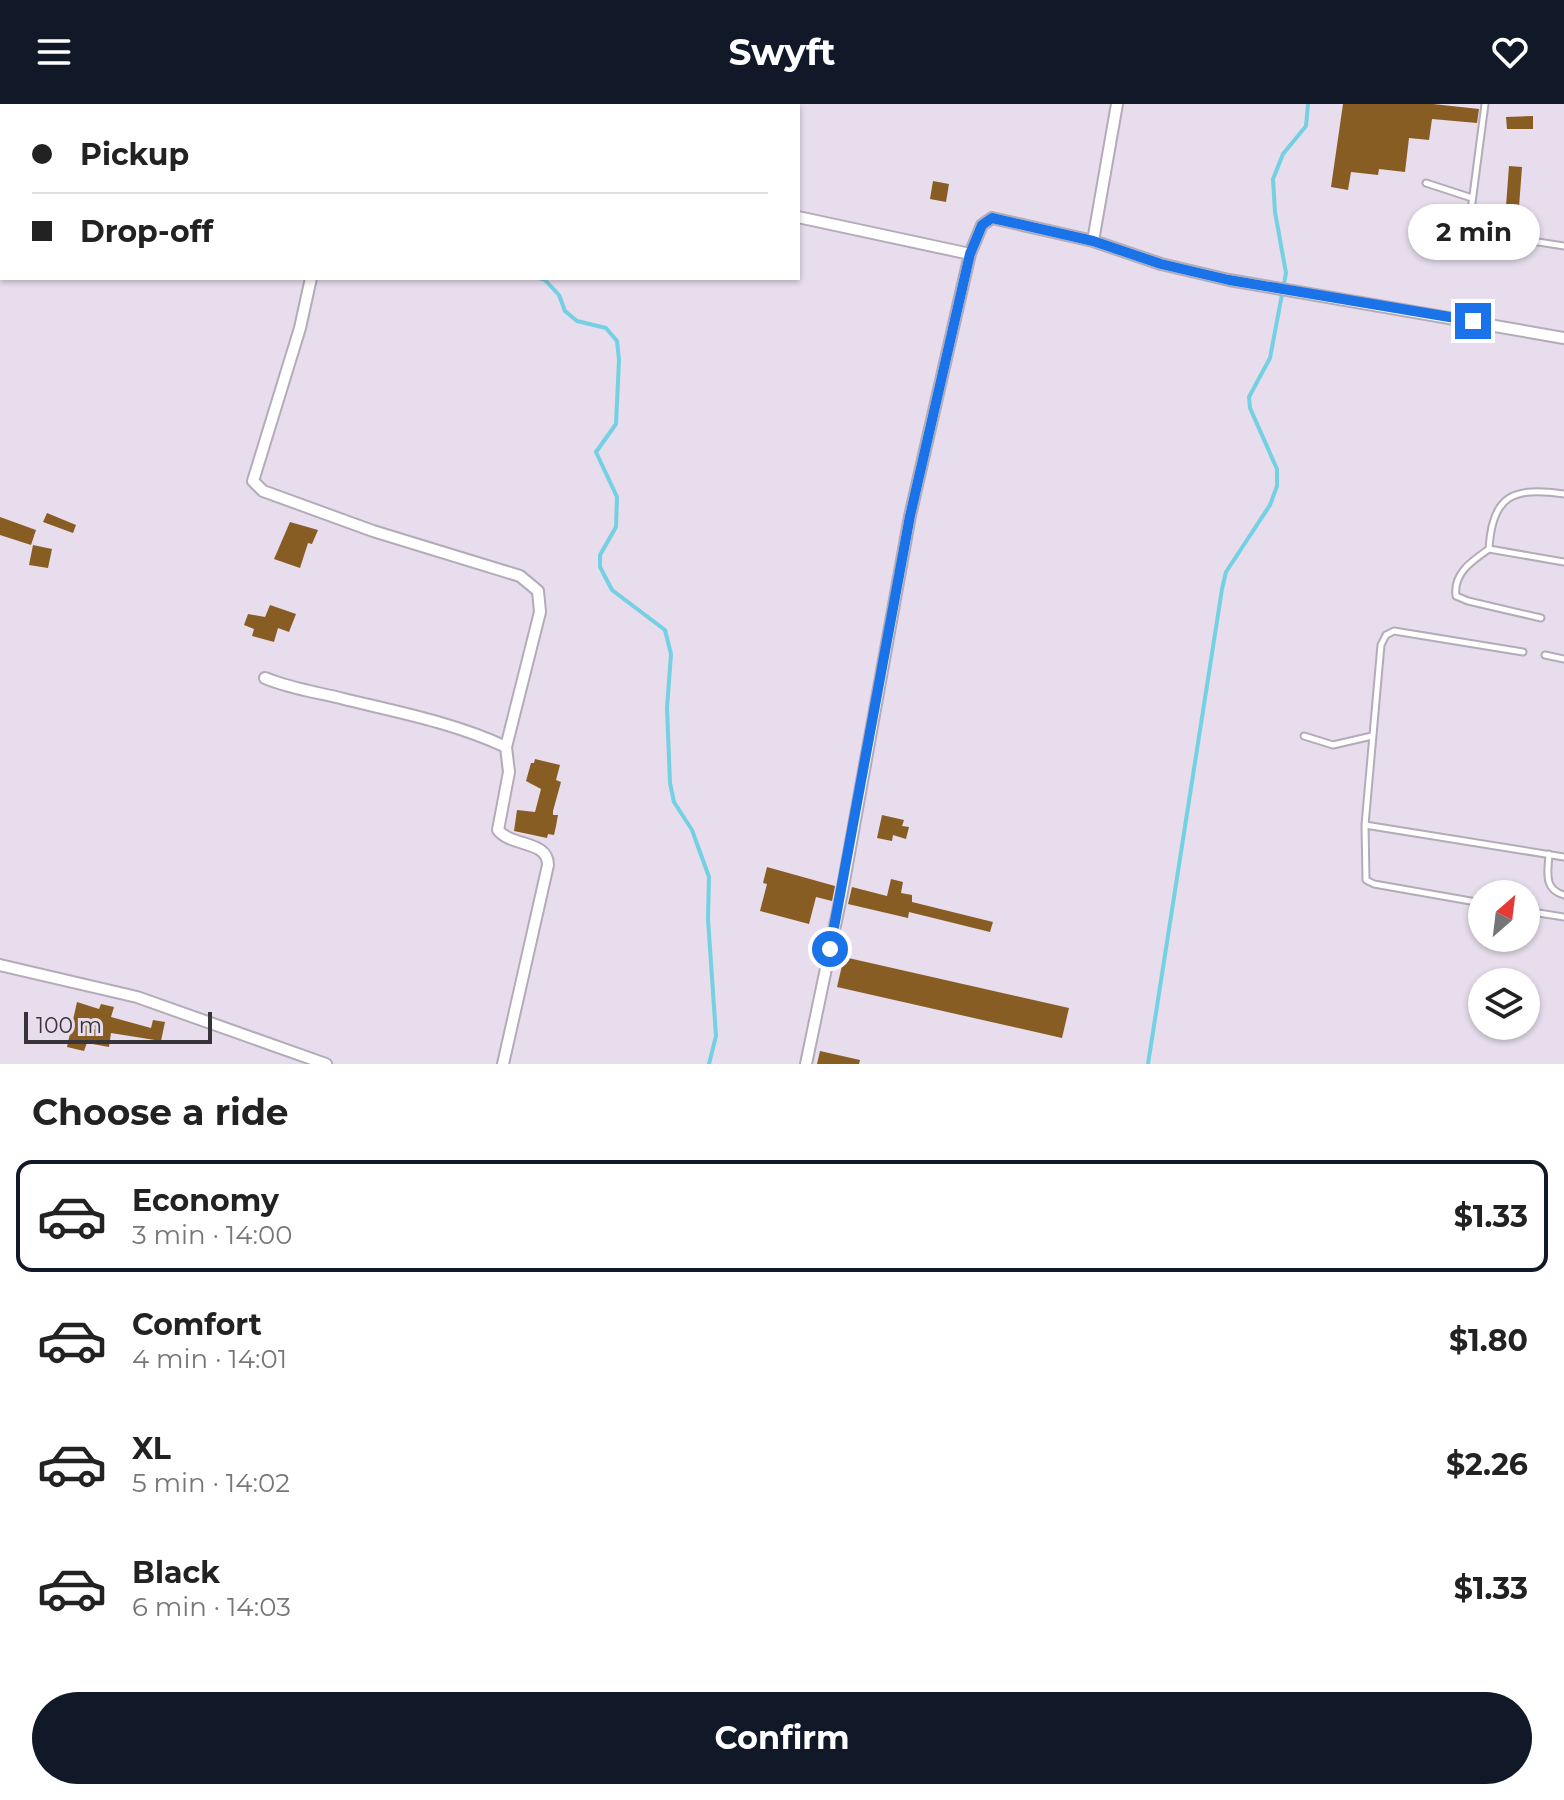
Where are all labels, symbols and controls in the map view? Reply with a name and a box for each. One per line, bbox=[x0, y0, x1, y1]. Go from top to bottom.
icon: menu bbox=[32, 30, 76, 74]
text: Swyft bbox=[729, 30, 835, 74]
icon: heart bbox=[1488, 30, 1532, 74]
text: Pickup bbox=[80, 136, 189, 173]
callout: 2 min bbox=[1407, 205, 1539, 261]
text: Drop-off bbox=[80, 213, 213, 250]
text: 2 min bbox=[1436, 216, 1512, 248]
route end bbox=[1455, 303, 1491, 339]
north arrow bbox=[1468, 880, 1540, 952]
map controls bbox=[1468, 880, 1540, 1040]
route start bbox=[812, 931, 848, 967]
button: layers bbox=[1468, 968, 1540, 1040]
scale bar bbox=[24, 1008, 212, 1044]
text: 100 m bbox=[36, 1012, 102, 1039]
text: Choose a ride bbox=[32, 1090, 289, 1134]
icon: car bbox=[36, 1180, 108, 1252]
text: Economy bbox=[132, 1182, 279, 1219]
text: $1.33 bbox=[1454, 1198, 1528, 1235]
text: 3 min · 14:00 bbox=[132, 1219, 292, 1251]
icon: car bbox=[36, 1304, 108, 1376]
text: Comfort bbox=[132, 1306, 262, 1343]
text: $1.80 bbox=[1449, 1322, 1528, 1359]
text: 4 min · 14:01 bbox=[132, 1343, 287, 1375]
icon: car bbox=[36, 1428, 108, 1500]
text: XL bbox=[132, 1430, 171, 1467]
text: $2.26 bbox=[1446, 1446, 1528, 1483]
text: 5 min · 14:02 bbox=[132, 1467, 290, 1499]
icon: car bbox=[36, 1552, 108, 1624]
text: Black bbox=[132, 1554, 220, 1591]
text: $1.33 bbox=[1454, 1570, 1528, 1607]
text: 6 min · 14:03 bbox=[132, 1591, 291, 1623]
button: Confirm bbox=[32, 1692, 1532, 1784]

